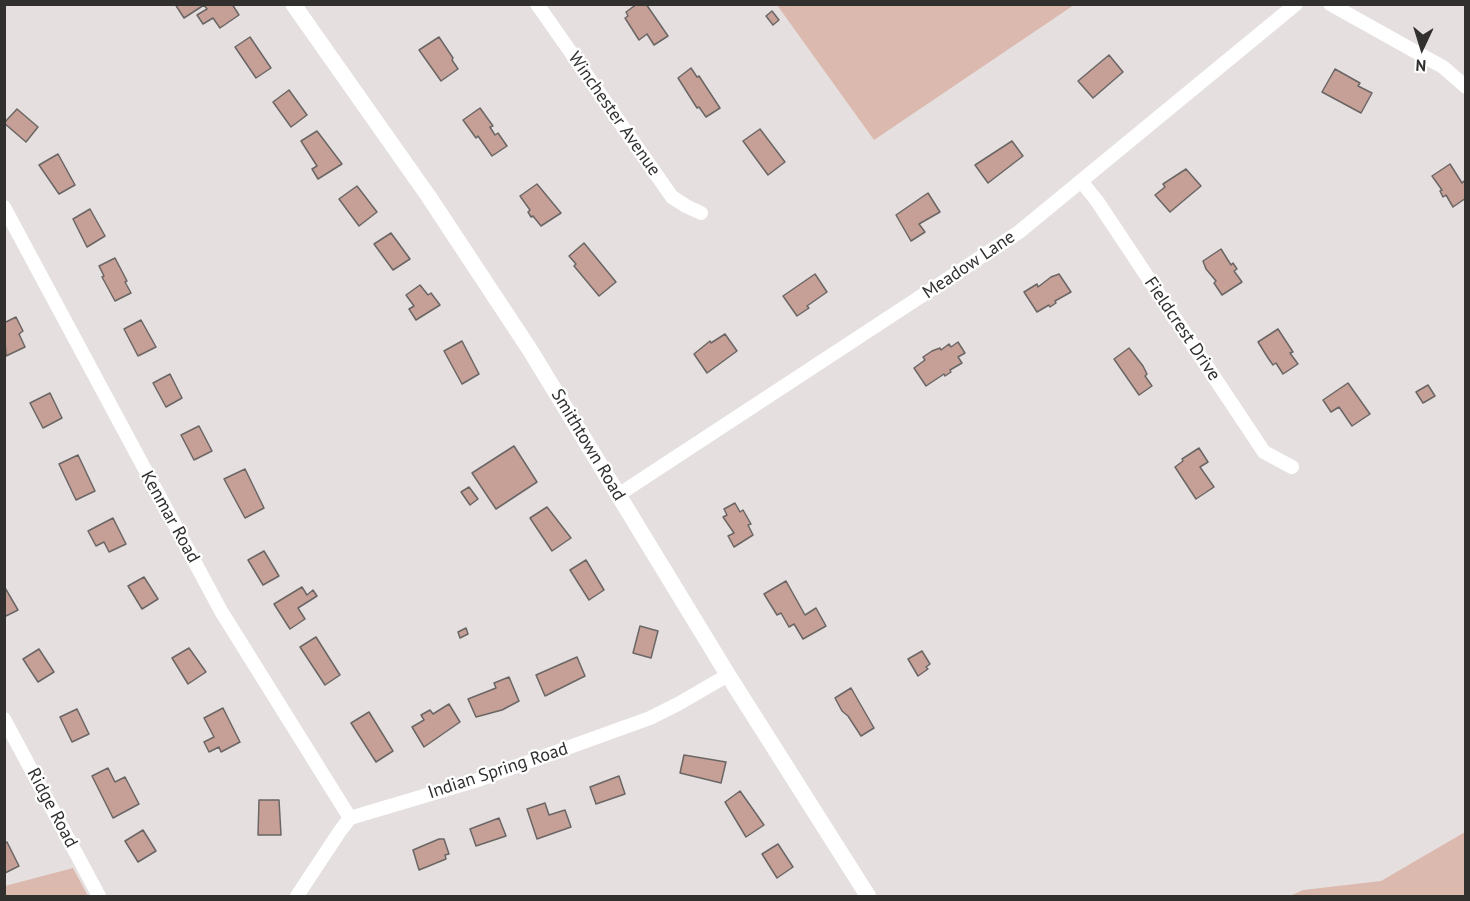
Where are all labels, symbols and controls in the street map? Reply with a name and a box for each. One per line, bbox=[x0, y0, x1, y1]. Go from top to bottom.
north arrow bbox=[1392, 18, 1452, 78]
street label: Winchester Avenue bbox=[563, 48, 665, 180]
text: N bbox=[1415, 56, 1427, 76]
street label: Meadow Lane bbox=[919, 226, 1019, 304]
street label: Fieldcrest Drive bbox=[1139, 273, 1225, 385]
street label: Smithtown Road bbox=[546, 385, 630, 505]
street label: Kenmar Road bbox=[136, 467, 204, 567]
street label: Indian Spring Road bbox=[425, 738, 571, 804]
street label: Ridge Road bbox=[22, 765, 82, 851]

